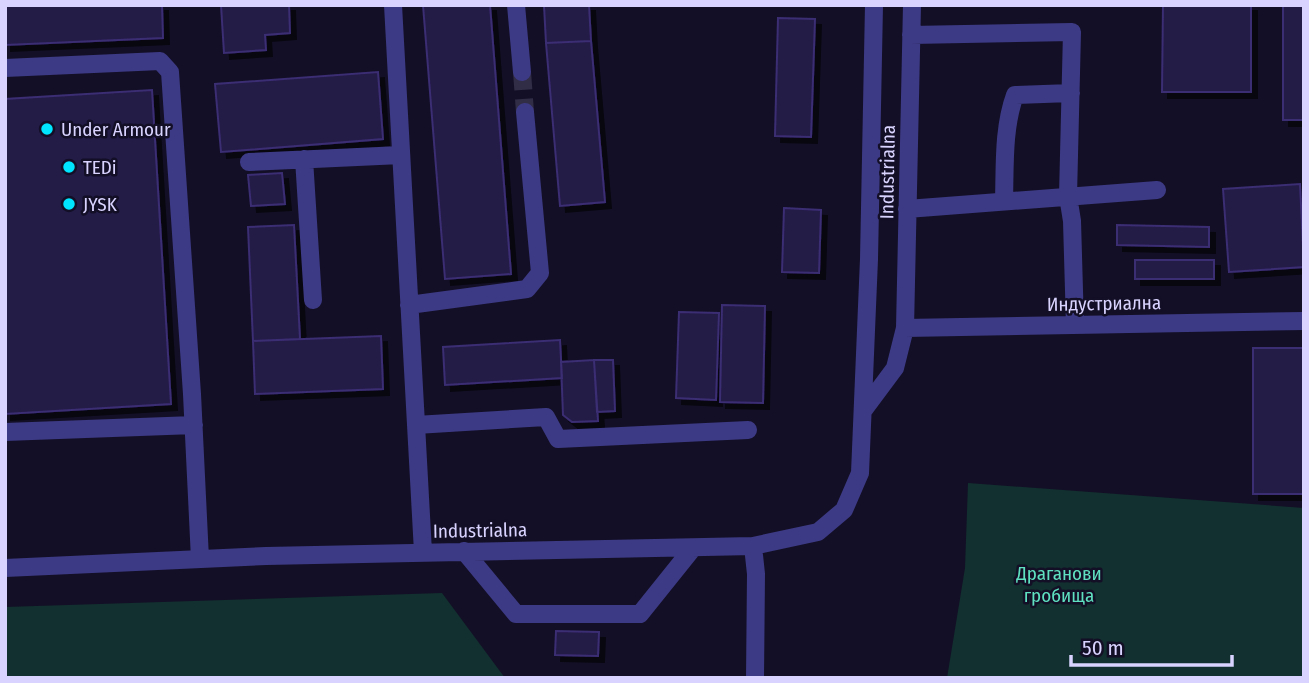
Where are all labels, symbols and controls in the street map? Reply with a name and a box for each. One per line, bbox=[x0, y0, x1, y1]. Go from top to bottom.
place label: Under Armour bbox=[61, 118, 171, 141]
marker: Under Armour bbox=[39, 121, 55, 137]
street label: Industrialna bbox=[875, 125, 900, 219]
place label: TEDi bbox=[83, 156, 117, 179]
marker: TEDi bbox=[61, 159, 77, 175]
place label: JYSK bbox=[83, 193, 118, 216]
marker: JYSK bbox=[61, 196, 77, 212]
street label: Индустриална bbox=[1047, 291, 1161, 316]
street label: Industrialna bbox=[433, 518, 527, 543]
park label: Драганови гробища bbox=[1015, 562, 1102, 607]
scale bar bbox=[1071, 624, 1232, 668]
text: 50 m bbox=[1082, 635, 1124, 661]

